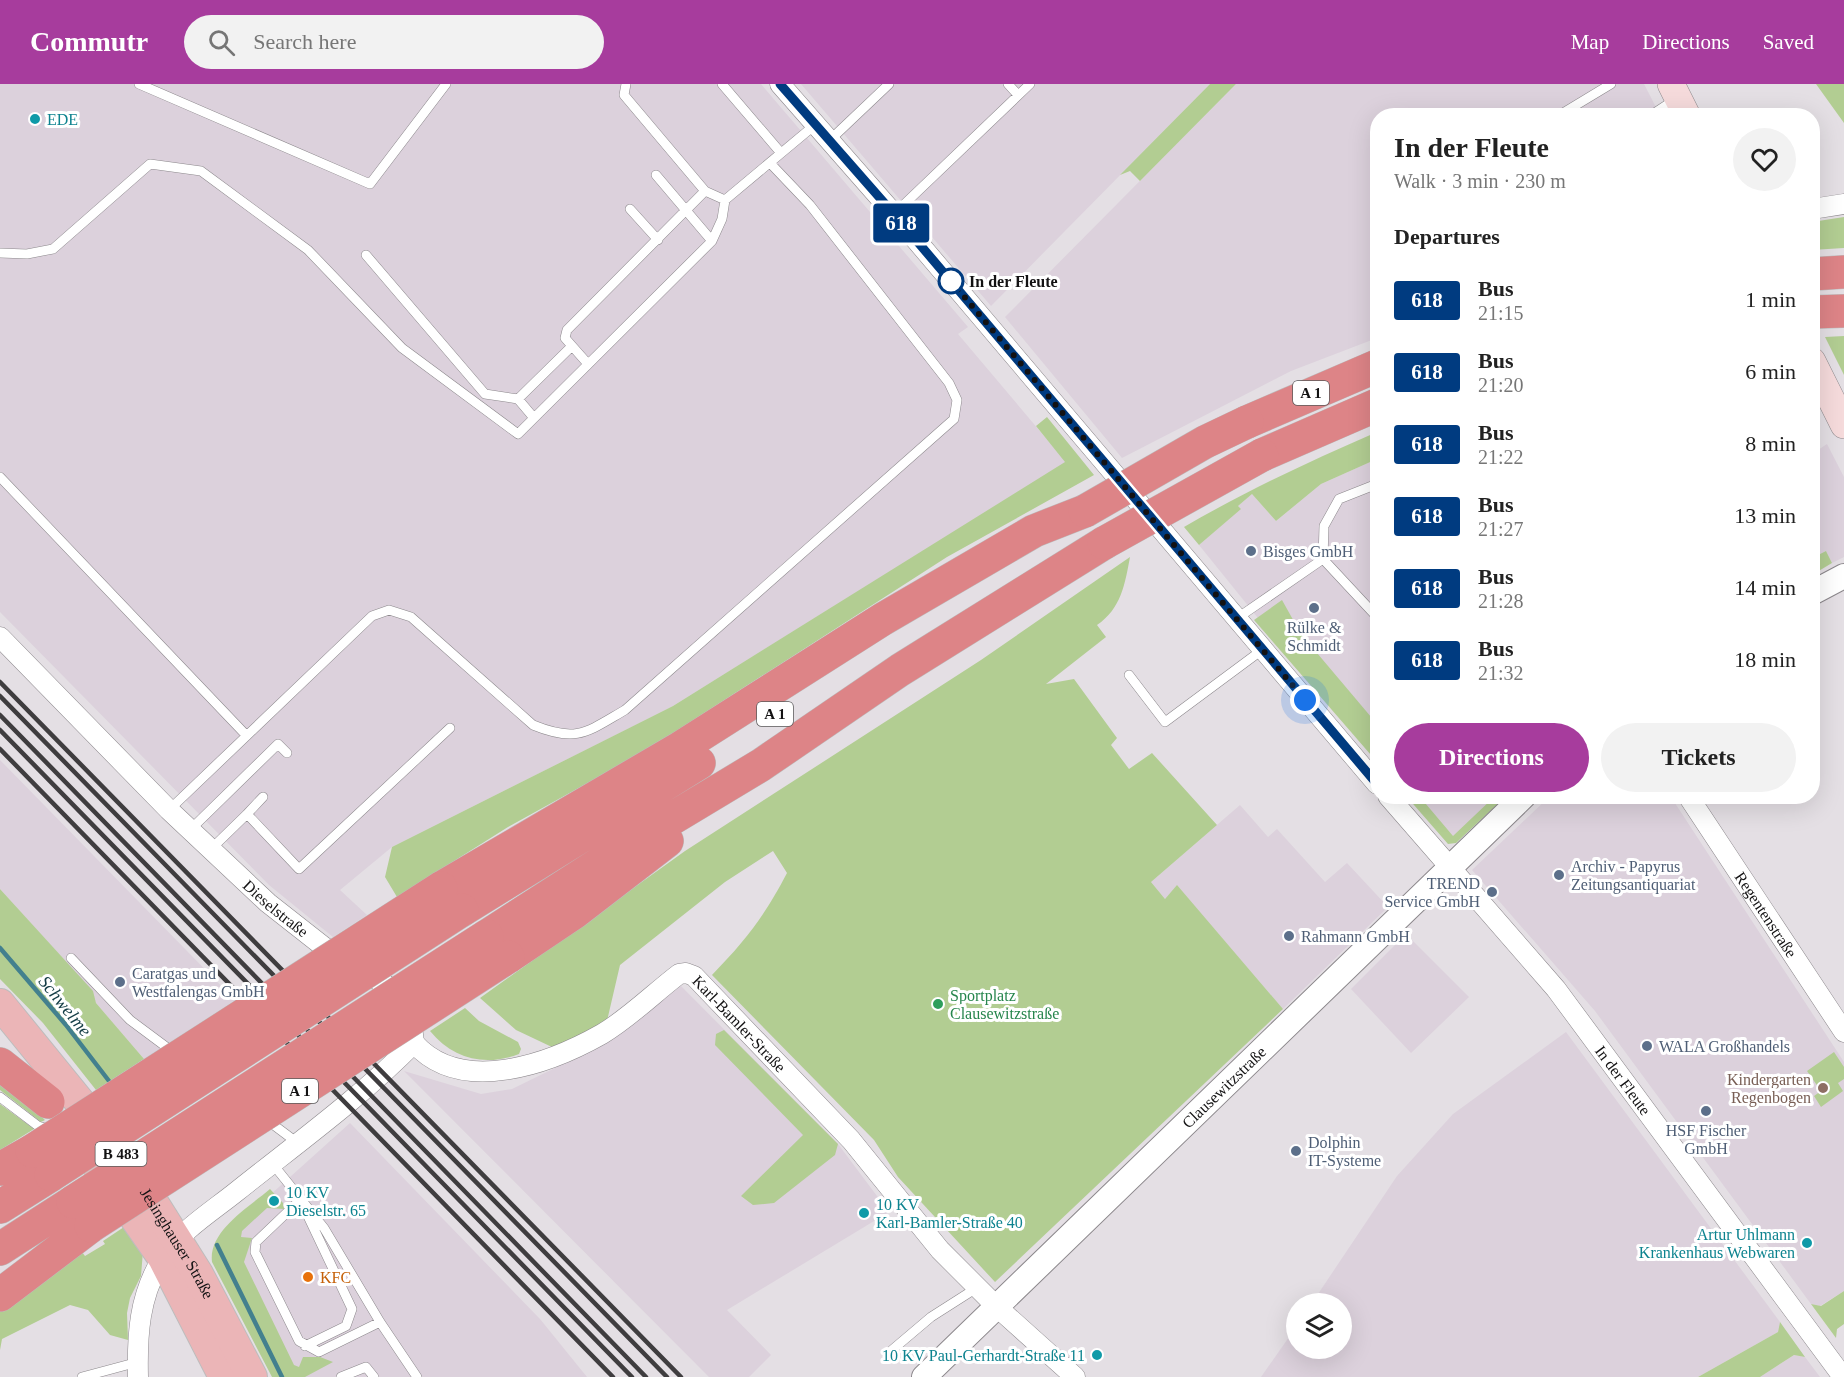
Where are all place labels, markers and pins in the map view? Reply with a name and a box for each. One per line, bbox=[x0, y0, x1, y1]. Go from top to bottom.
place label: EDE bbox=[47, 111, 78, 128]
marker: EDE bbox=[28, 112, 42, 126]
marker: In der Fleute bbox=[938, 268, 964, 294]
place label: In der Fleute bbox=[969, 273, 1058, 290]
place label: Bisges GmbH bbox=[1263, 543, 1354, 561]
marker: Bisges GmbH bbox=[1244, 544, 1258, 558]
marker: Rülke & Schmidt bbox=[1307, 601, 1321, 615]
place label: Rülke & Schmidt bbox=[1287, 619, 1342, 654]
place label: Archiv - Papyrus Zeitungsantiquariat bbox=[1571, 858, 1696, 894]
marker: Archiv - Papyrus Zeitungsantiquariat bbox=[1552, 868, 1566, 882]
place label: TREND Service GmbH bbox=[1384, 875, 1480, 910]
marker: TREND Service GmbH bbox=[1485, 885, 1499, 899]
place label: Rahmann GmbH bbox=[1301, 928, 1410, 945]
marker: Rahmann GmbH bbox=[1282, 929, 1296, 943]
place label: Caratgas und Westfalengas GmbH bbox=[132, 965, 265, 1001]
marker: Caratgas und Westfalengas GmbH bbox=[113, 975, 127, 989]
place label: Sportplatz Clausewitzstraße bbox=[950, 987, 1059, 1022]
marker: Sportplatz Clausewitzstraße bbox=[931, 997, 945, 1011]
place label: WALA Großhandels bbox=[1659, 1038, 1790, 1055]
marker: WALA Großhandels bbox=[1640, 1039, 1654, 1053]
place label: Kindergarten Regenbogen bbox=[1727, 1071, 1811, 1107]
marker: Kindergarten Regenbogen bbox=[1816, 1081, 1830, 1095]
marker: HSF Fischer GmbH bbox=[1699, 1104, 1713, 1118]
place label: HSF Fischer GmbH bbox=[1666, 1122, 1747, 1157]
place label: Dolphin IT-Systeme bbox=[1308, 1134, 1381, 1170]
marker: Dolphin IT-Systeme bbox=[1289, 1144, 1303, 1158]
place label: 10 KV Dieselstr. 65 bbox=[286, 1184, 366, 1219]
marker: 10 KV Dieselstr. 65 bbox=[267, 1194, 281, 1208]
place label: 10 KV Karl-Bamler-Straße 40 bbox=[876, 1196, 1023, 1231]
marker: 10 KV Karl-Bamler-Straße 40 bbox=[857, 1206, 871, 1220]
place label: Artur Uhlmann Krankenhaus Webwaren bbox=[1639, 1226, 1795, 1261]
marker: Artur Uhlmann Krankenhaus Webwaren bbox=[1800, 1236, 1814, 1250]
place label: KFC bbox=[320, 1269, 351, 1286]
marker: KFC bbox=[301, 1270, 315, 1284]
place label: 10 KV Paul-Gerhardt-Straße 11 bbox=[882, 1347, 1085, 1364]
marker: 10 KV Paul-Gerhardt-Straße 11 bbox=[1090, 1348, 1104, 1362]

